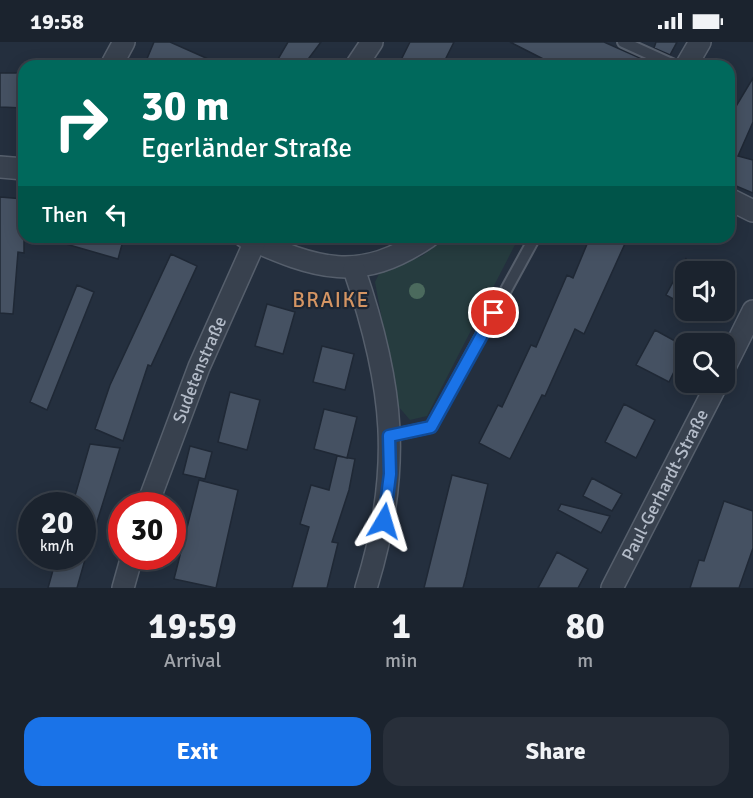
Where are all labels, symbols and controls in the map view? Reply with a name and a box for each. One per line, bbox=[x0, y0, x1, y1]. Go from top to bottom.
text: 19:58 bbox=[30, 8, 84, 35]
text: 30 m bbox=[141, 81, 230, 132]
icon: right bbox=[42, 84, 120, 162]
text: Egerländer Straße bbox=[141, 132, 352, 165]
icon: left bbox=[100, 198, 133, 231]
text: Then bbox=[42, 201, 88, 228]
map controls bbox=[675, 261, 735, 393]
button: sound bbox=[675, 261, 735, 321]
district label: BRAIKE bbox=[292, 287, 370, 313]
pin bbox=[468, 287, 519, 338]
icon: arrive bbox=[477, 296, 510, 329]
street label: Sudetenstraße bbox=[168, 313, 231, 426]
button: search bbox=[675, 333, 735, 393]
street label: Paul-Gerhardt-Straße bbox=[617, 405, 713, 564]
position arrow bbox=[352, 489, 416, 553]
speed limit sign: 30 bbox=[108, 492, 186, 570]
text: 20 bbox=[41, 505, 73, 542]
text: km/h bbox=[40, 537, 74, 555]
text: 19:59 bbox=[148, 604, 237, 649]
text: 1 bbox=[392, 604, 411, 649]
text: 80 bbox=[566, 604, 605, 649]
text: Arrival bbox=[164, 648, 221, 673]
text: min bbox=[385, 648, 417, 673]
text: m bbox=[577, 648, 593, 673]
button: Exit bbox=[24, 717, 371, 786]
button: Share bbox=[383, 717, 729, 786]

